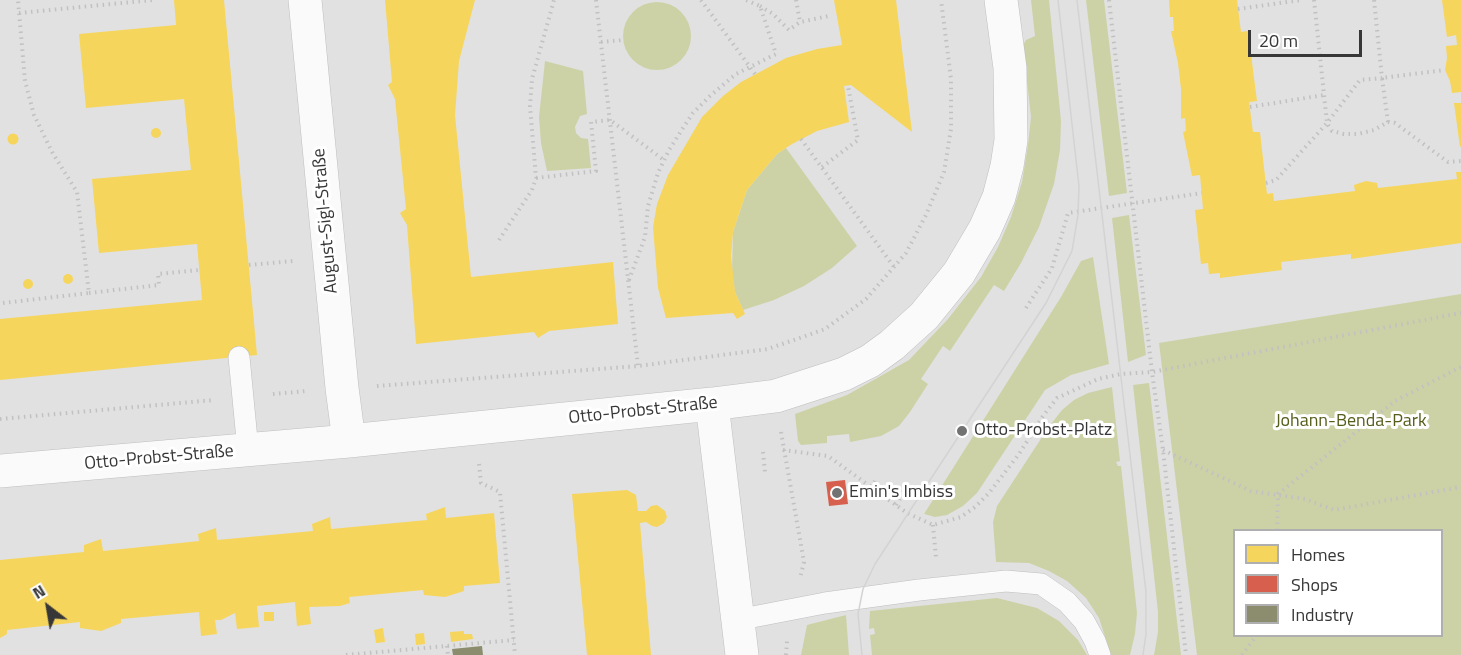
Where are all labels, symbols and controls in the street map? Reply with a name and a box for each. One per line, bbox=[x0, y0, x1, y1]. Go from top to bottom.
scale bar bbox=[1251, 18, 1365, 56]
text: 20 m bbox=[1259, 27, 1298, 54]
street label: August-Sigl-Straße bbox=[309, 147, 343, 295]
street label: Otto-Probst-Straße bbox=[567, 392, 719, 430]
park label: Johann-Benda-Park bbox=[1275, 411, 1427, 433]
place label: Otto-Probst-Platz bbox=[974, 420, 1112, 442]
marker: Otto-Probst-Platz bbox=[955, 424, 969, 438]
street label: Otto-Probst-Straße bbox=[83, 441, 235, 475]
place label: Emin's Imbiss bbox=[849, 482, 953, 504]
marker: Emin's Imbiss bbox=[830, 486, 844, 500]
legend bbox=[1233, 529, 1443, 637]
text: Homes bbox=[1291, 541, 1345, 568]
text: Shops bbox=[1291, 571, 1338, 598]
north arrow bbox=[18, 577, 78, 637]
text: N bbox=[28, 578, 50, 605]
text: Industry bbox=[1291, 601, 1354, 628]

